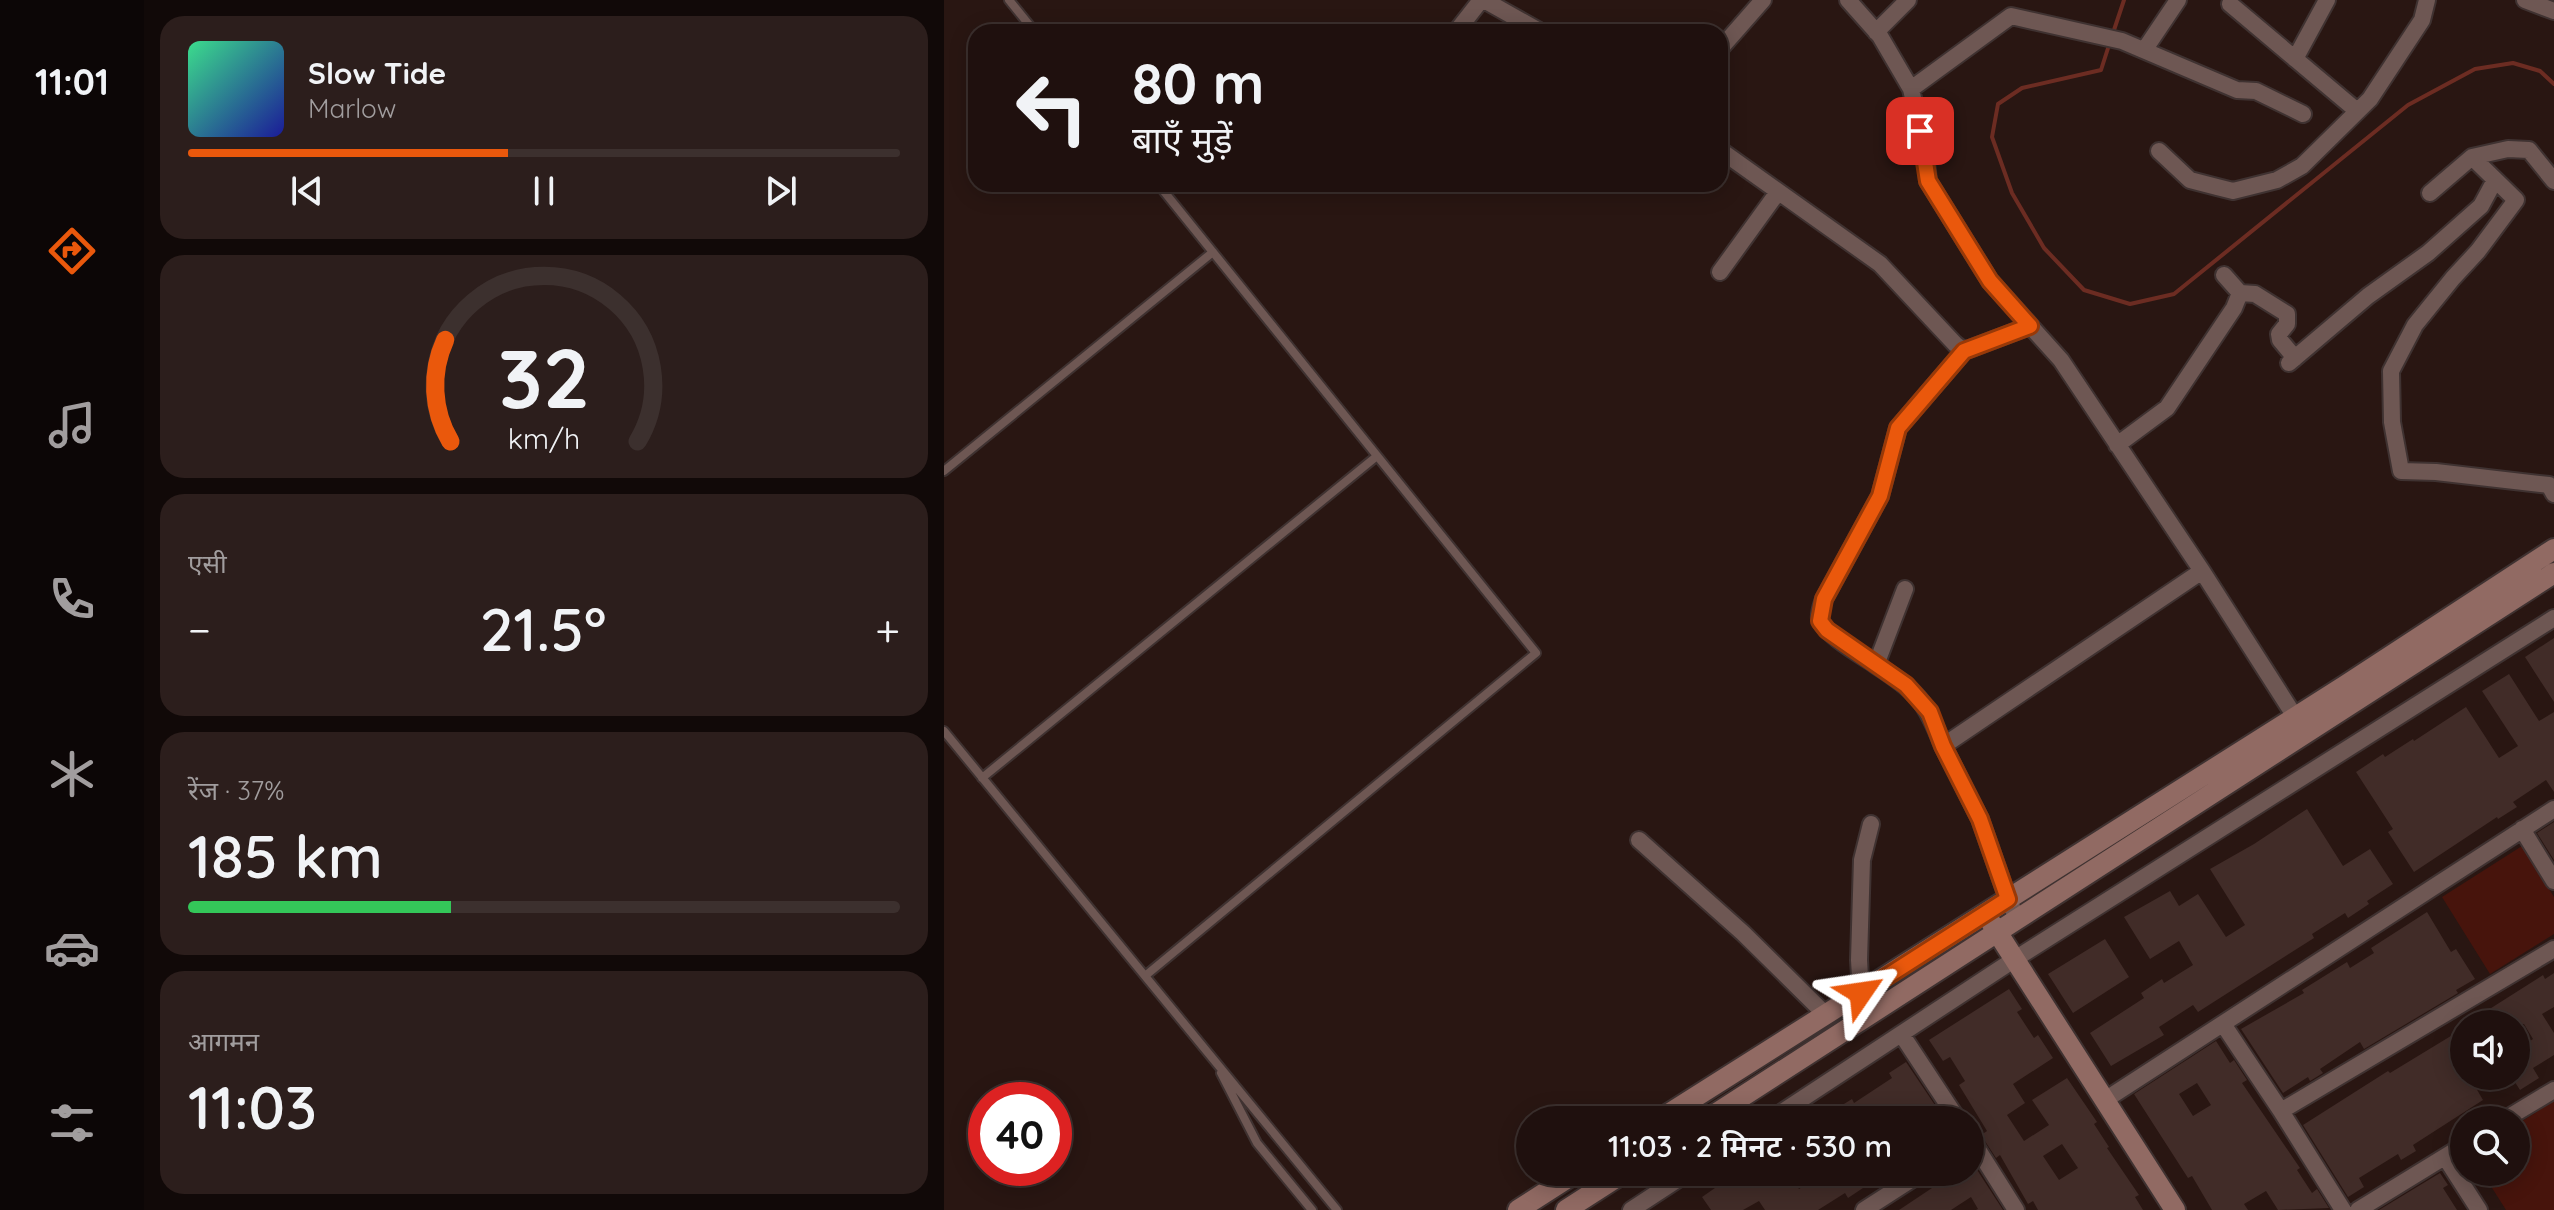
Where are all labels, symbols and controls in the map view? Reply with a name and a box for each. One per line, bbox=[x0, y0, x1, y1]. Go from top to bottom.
text: 80 m bbox=[1132, 48, 1264, 118]
text: Slow Tide bbox=[308, 54, 446, 92]
icon: left bbox=[1000, 56, 1104, 160]
text: 11:01 bbox=[35, 59, 109, 104]
text: Marlow bbox=[308, 92, 396, 125]
pin bbox=[1886, 97, 1954, 165]
icon: arrive bbox=[1898, 109, 1942, 153]
text: बाएँ मुड़ें bbox=[1132, 117, 1232, 162]
icon: previous bbox=[285, 169, 329, 213]
icon: pause bbox=[522, 169, 566, 213]
icon: next bbox=[759, 169, 803, 213]
icon: directions bbox=[44, 223, 100, 279]
text: 32 bbox=[498, 325, 590, 429]
icon: music bbox=[44, 397, 100, 453]
text: km/h bbox=[508, 420, 580, 456]
text: एसी bbox=[188, 547, 227, 580]
icon: phone bbox=[44, 571, 100, 627]
text: 21.5° bbox=[480, 591, 606, 666]
text: − bbox=[188, 602, 211, 657]
text: + bbox=[875, 602, 900, 657]
icon: climate bbox=[44, 746, 100, 802]
text: रेंज · 37% bbox=[188, 774, 284, 807]
text: 185 km bbox=[188, 818, 383, 893]
icon: car bbox=[44, 920, 100, 976]
position arrow bbox=[1819, 951, 1903, 1035]
map controls bbox=[2450, 1010, 2530, 1186]
button: sound bbox=[2450, 1010, 2530, 1090]
text: आगमन bbox=[188, 1025, 259, 1058]
text: 11:03 bbox=[188, 1069, 317, 1144]
speed limit sign: 40 bbox=[968, 1082, 1072, 1186]
icon: filters bbox=[44, 1095, 100, 1151]
button: search bbox=[2450, 1106, 2530, 1186]
text: 11:03 · 2 मिनट · 530 m bbox=[1608, 1127, 1892, 1165]

